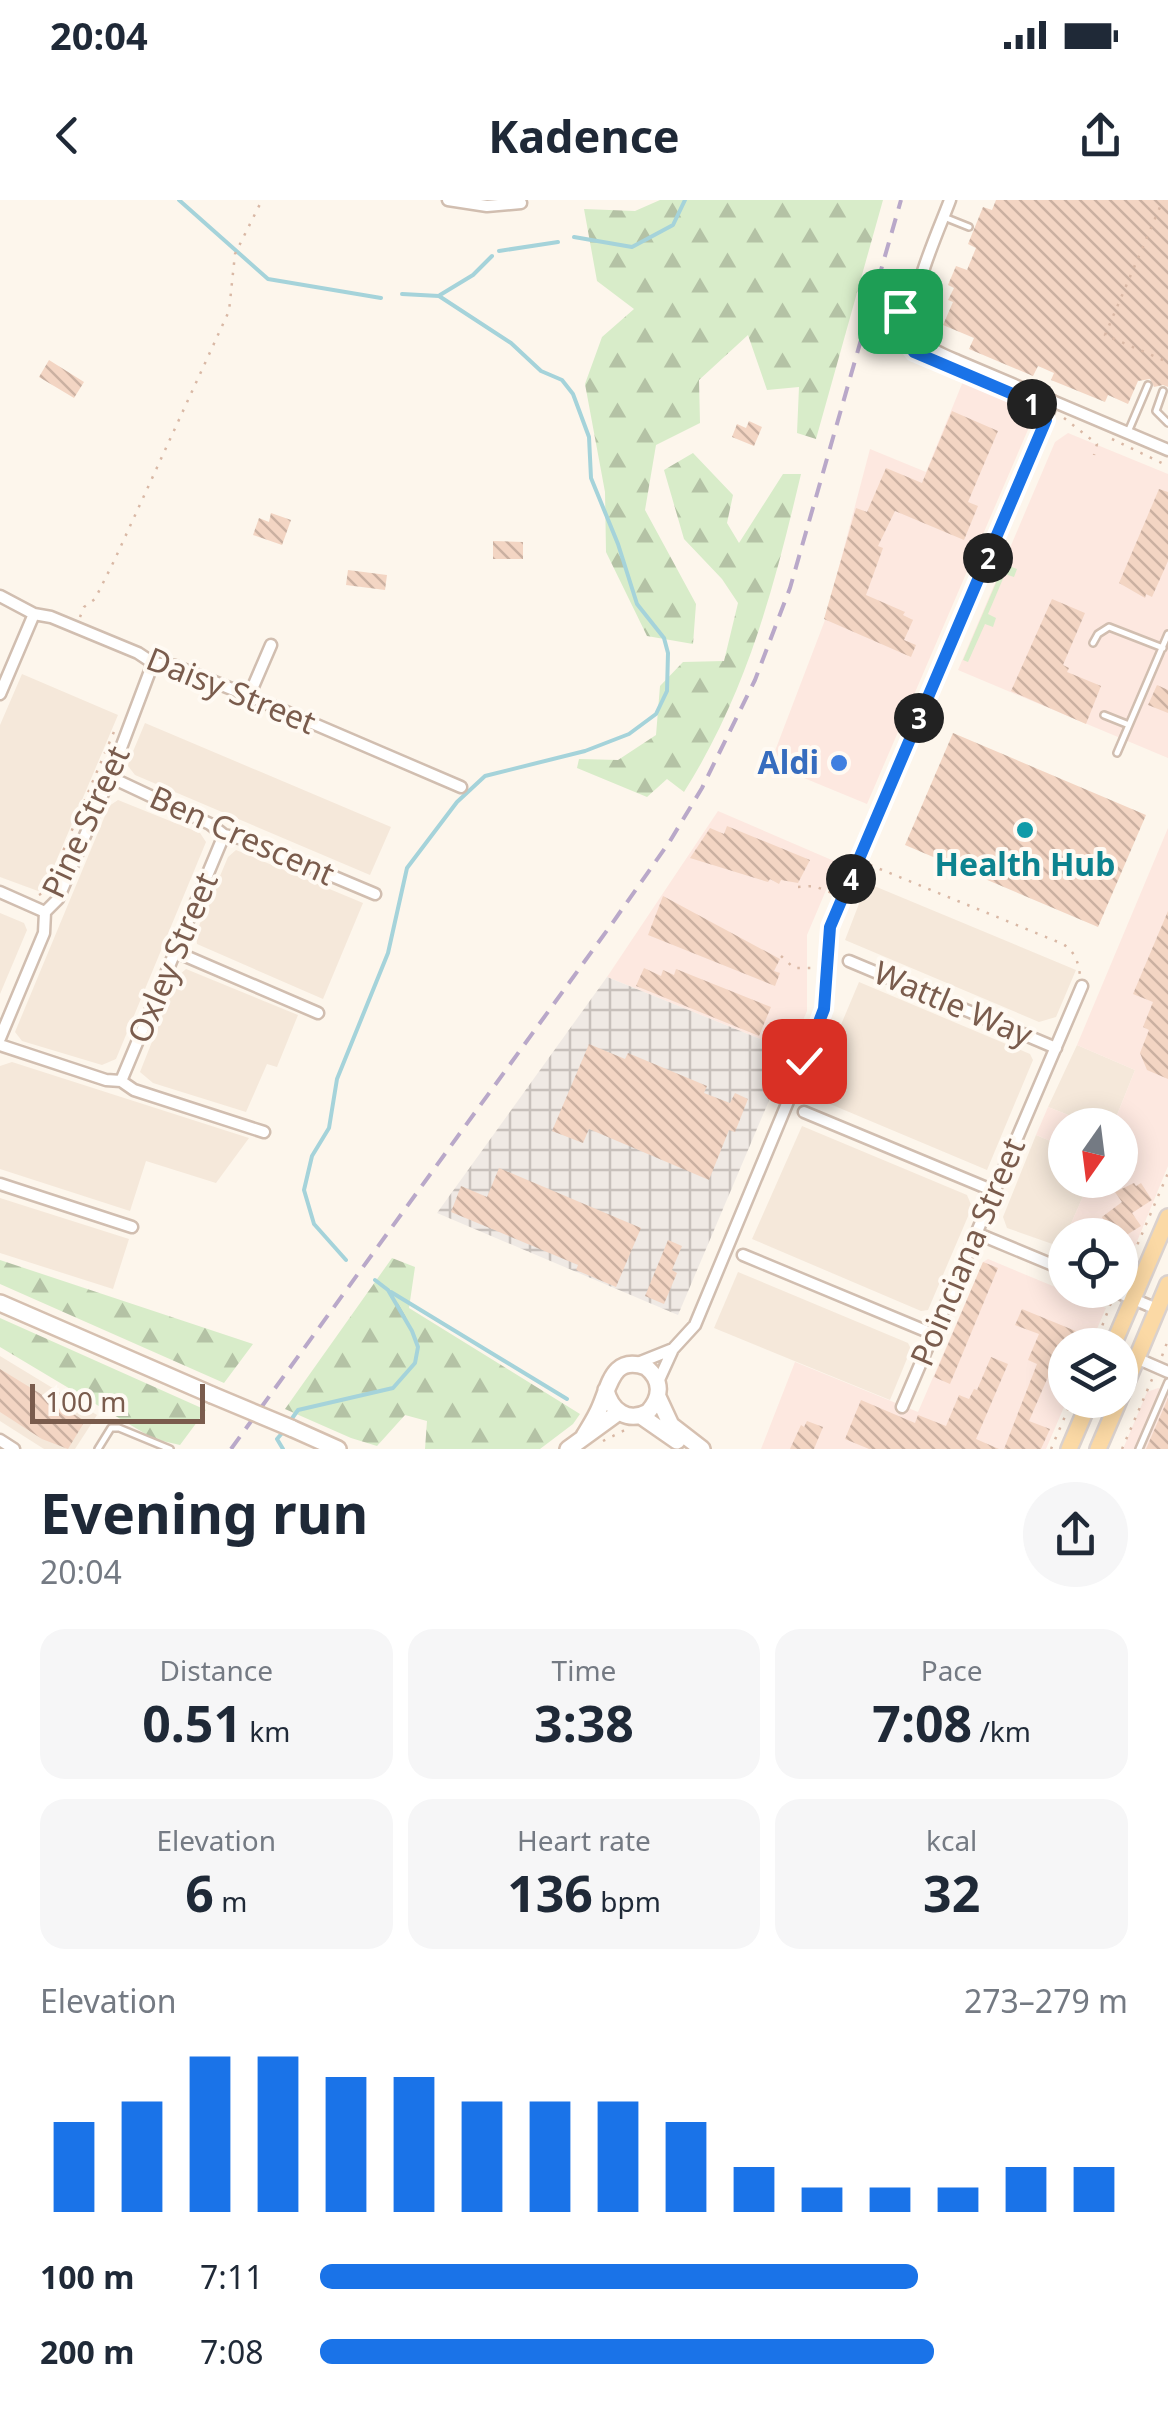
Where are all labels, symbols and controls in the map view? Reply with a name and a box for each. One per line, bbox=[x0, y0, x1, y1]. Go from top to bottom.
text: 20:04 bbox=[50, 9, 148, 61]
text: Kadence bbox=[488, 105, 680, 166]
icon: back bbox=[40, 108, 95, 163]
icon: share bbox=[1073, 108, 1128, 163]
pin bbox=[858, 269, 943, 354]
icon: arrive bbox=[873, 284, 928, 339]
pin: 1 bbox=[1007, 379, 1057, 429]
text: 1 bbox=[1024, 385, 1040, 423]
pin: 2 bbox=[963, 533, 1013, 583]
text: 2 bbox=[980, 539, 996, 577]
street label: Daisy Street bbox=[141, 636, 323, 743]
pin: 3 bbox=[894, 693, 944, 743]
text: 3 bbox=[911, 699, 927, 737]
street label: Pine Street bbox=[31, 738, 139, 904]
place label: Aldi bbox=[758, 740, 819, 783]
marker: Aldi bbox=[828, 752, 850, 774]
street label: Ben Crescent bbox=[143, 775, 342, 895]
marker: Health Hub bbox=[1014, 819, 1036, 841]
place label: Health Hub bbox=[935, 842, 1115, 885]
pin: 4 bbox=[826, 854, 876, 904]
text: 4 bbox=[843, 860, 859, 898]
street label: Oxley Street bbox=[116, 865, 227, 1049]
street label: Wattle Way bbox=[868, 950, 1040, 1056]
pin bbox=[762, 1019, 847, 1104]
icon: check bbox=[777, 1034, 832, 1089]
north arrow bbox=[1048, 1108, 1138, 1198]
map controls bbox=[1048, 1108, 1138, 1418]
street label: Poinciana Street bbox=[899, 1131, 1034, 1372]
button: locate bbox=[1048, 1218, 1138, 1308]
button: layers bbox=[1048, 1328, 1138, 1418]
scale bar bbox=[30, 1379, 205, 1424]
text: 100 m bbox=[45, 1382, 127, 1420]
text: Evening run bbox=[40, 1475, 368, 1550]
button: share bbox=[1023, 1482, 1128, 1587]
text: 20:04 bbox=[40, 1550, 122, 1593]
text: Distance bbox=[160, 1651, 273, 1689]
text: Time bbox=[552, 1651, 616, 1689]
text: Pace bbox=[921, 1651, 983, 1689]
text: 0.51 bbox=[142, 1689, 242, 1757]
text: 3:38 bbox=[534, 1689, 634, 1757]
text: 7:08 bbox=[872, 1689, 972, 1757]
text: km bbox=[242, 1712, 290, 1750]
text: /km bbox=[972, 1712, 1031, 1750]
text: Elevation bbox=[157, 1821, 276, 1859]
text: Heart rate bbox=[517, 1821, 651, 1859]
text: kcal bbox=[926, 1821, 977, 1859]
text: 6 bbox=[185, 1859, 214, 1927]
text: 136 bbox=[507, 1859, 593, 1927]
text: 32 bbox=[923, 1859, 980, 1927]
text: m bbox=[214, 1882, 247, 1920]
text: bpm bbox=[593, 1882, 661, 1920]
text: Elevation bbox=[40, 1979, 177, 2022]
text: 273–279 m bbox=[964, 1979, 1128, 2022]
text: 100 m bbox=[40, 2255, 134, 2298]
text: 7:11 bbox=[200, 2255, 264, 2298]
text: 200 m bbox=[40, 2330, 134, 2373]
text: 7:08 bbox=[200, 2330, 264, 2373]

